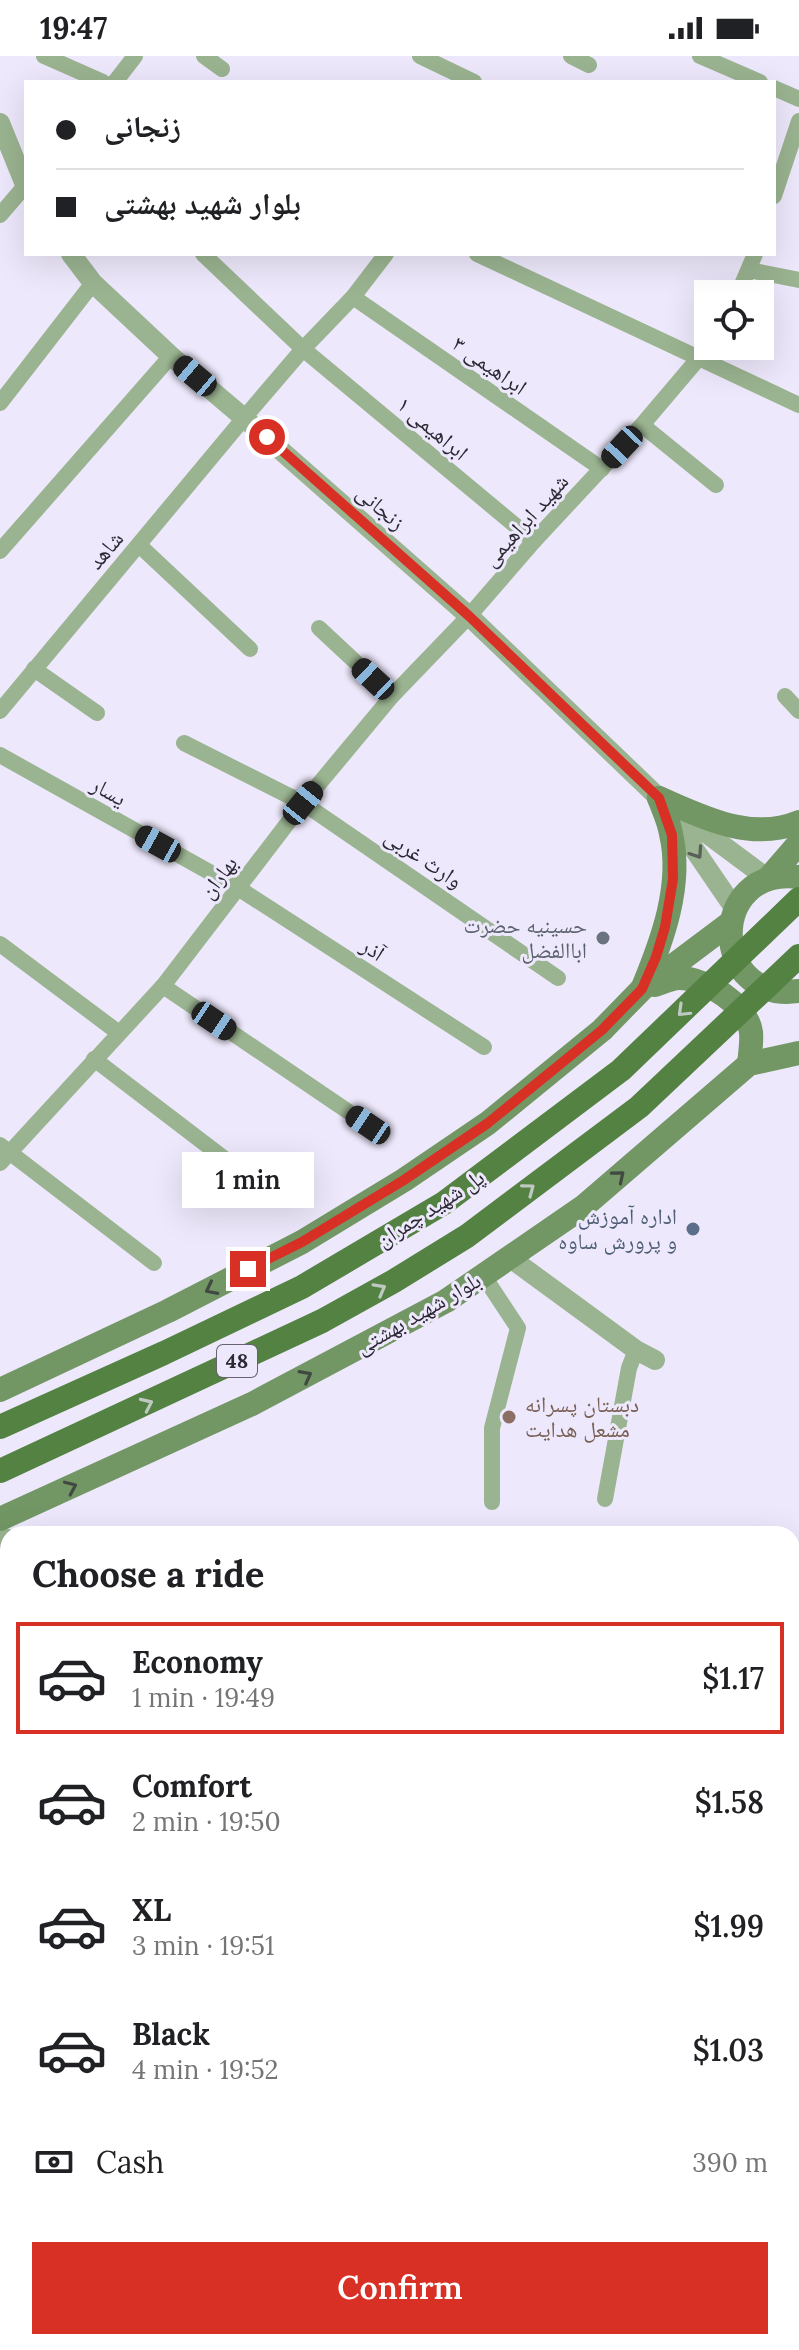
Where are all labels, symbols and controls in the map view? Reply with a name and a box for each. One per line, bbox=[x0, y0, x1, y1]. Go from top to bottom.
text: 19:47 bbox=[40, 9, 107, 47]
text: زنجانی bbox=[104, 107, 181, 145]
text: بلوار شهید بهشتی bbox=[104, 184, 301, 222]
map controls bbox=[694, 280, 774, 360]
button: locate bbox=[694, 280, 774, 360]
street label: ابراهیمی ۳ bbox=[447, 329, 533, 401]
car bbox=[169, 351, 221, 401]
street label: ابراهیمی ۱ bbox=[392, 390, 474, 466]
route start bbox=[249, 419, 285, 455]
car bbox=[597, 421, 647, 473]
street label: شهید ابراهیمی bbox=[476, 468, 574, 572]
street label: زنجانی bbox=[351, 478, 411, 536]
street label: شاهد bbox=[81, 525, 129, 575]
car bbox=[347, 654, 399, 704]
street label: یسار bbox=[86, 769, 132, 812]
car bbox=[279, 777, 327, 829]
car bbox=[131, 822, 185, 866]
street label: وارث غربی bbox=[380, 822, 468, 894]
one-way arrow bbox=[687, 845, 702, 859]
street label: بهاران bbox=[193, 850, 243, 904]
place label: حسینیه حضرت اباالفضل bbox=[463, 911, 587, 964]
marker: حسینیه حضرت اباالفضل bbox=[594, 929, 612, 947]
street label: آذر bbox=[355, 930, 391, 967]
car bbox=[187, 998, 241, 1044]
one-way arrow bbox=[677, 1002, 692, 1016]
car bbox=[341, 1102, 395, 1148]
callout: 1 min bbox=[182, 1153, 314, 1209]
text: 1 min bbox=[215, 1163, 281, 1196]
street label: پل شهید چمران bbox=[371, 1163, 489, 1253]
one-way arrow bbox=[609, 1171, 624, 1186]
one-way arrow bbox=[520, 1184, 535, 1199]
place label: اداره آموزش و پرورش ساوه bbox=[558, 1202, 677, 1255]
marker: اداره آموزش و پرورش ساوه bbox=[684, 1220, 702, 1238]
route end bbox=[230, 1251, 266, 1287]
street label: بلوار شهید بهشتی bbox=[350, 1266, 486, 1360]
one-way arrow bbox=[204, 1279, 219, 1294]
one-way arrow bbox=[372, 1283, 387, 1298]
road number: 48 bbox=[217, 1345, 257, 1377]
one-way arrow bbox=[297, 1370, 312, 1385]
place label: دبستان پسرانه مشعل هدایت bbox=[525, 1390, 639, 1443]
one-way arrow bbox=[139, 1398, 154, 1414]
marker: دبستان پسرانه مشعل هدایت bbox=[500, 1408, 518, 1426]
one-way arrow bbox=[63, 1481, 77, 1497]
text: Choose a ride bbox=[32, 1551, 264, 1597]
icon: car bbox=[36, 1642, 108, 1714]
text: Economy bbox=[132, 1643, 263, 1681]
text: $1.17 bbox=[702, 1659, 764, 1697]
text: 1 min · 19:49 bbox=[132, 1681, 275, 1714]
icon: car bbox=[36, 1766, 108, 1838]
text: Comfort bbox=[132, 1767, 252, 1805]
text: $1.58 bbox=[695, 1783, 764, 1821]
text: 2 min · 19:50 bbox=[132, 1805, 281, 1838]
icon: car bbox=[36, 1890, 108, 1962]
text: XL bbox=[132, 1891, 171, 1929]
text: $1.99 bbox=[693, 1907, 764, 1945]
text: 3 min · 19:51 bbox=[132, 1929, 274, 1962]
icon: car bbox=[36, 2014, 108, 2086]
text: Black bbox=[132, 2015, 210, 2053]
text: $1.03 bbox=[693, 2031, 764, 2069]
text: 4 min · 19:52 bbox=[132, 2053, 279, 2086]
icon: cash bbox=[32, 2140, 76, 2184]
text: Cash bbox=[96, 2143, 164, 2181]
text: 390 m bbox=[692, 2146, 768, 2179]
button: Confirm bbox=[32, 2242, 768, 2334]

